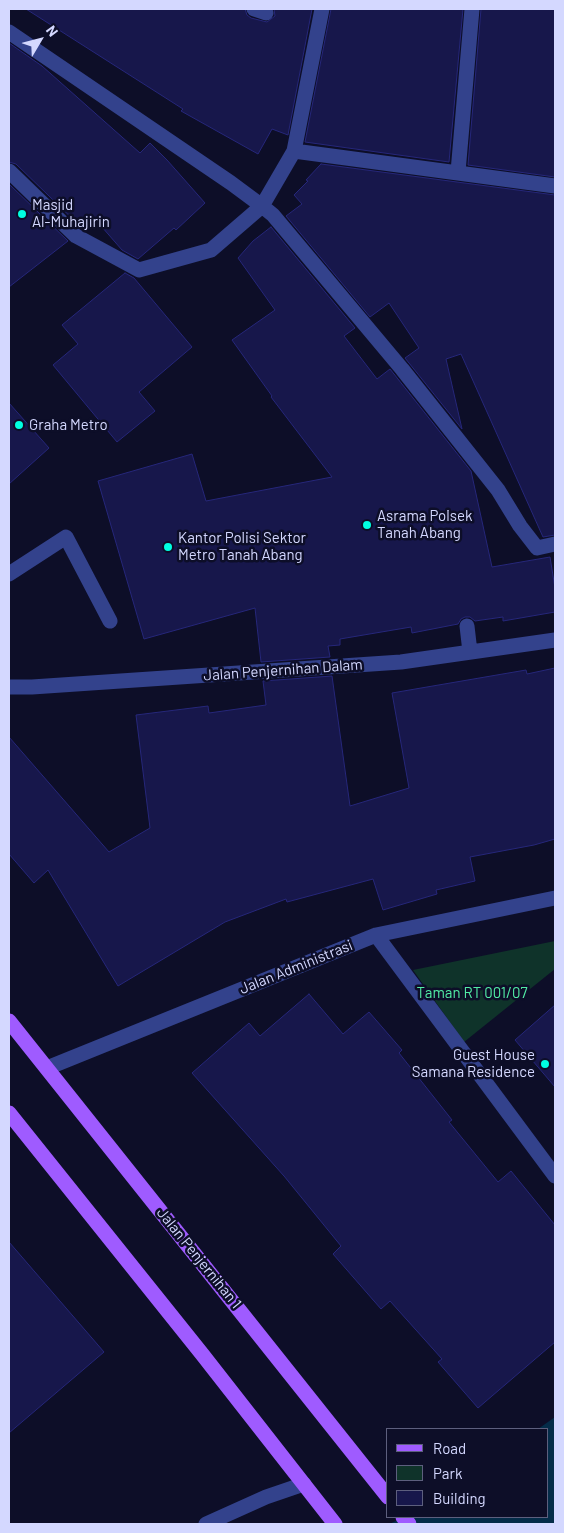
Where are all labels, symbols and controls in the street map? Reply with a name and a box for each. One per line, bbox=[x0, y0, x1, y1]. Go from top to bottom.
north arrow bbox=[15, 15, 65, 65]
text: N bbox=[43, 22, 62, 40]
place label: Masjid Al-Muhajirin bbox=[32, 196, 110, 231]
marker: Masjid Al-Muhajirin bbox=[16, 208, 28, 220]
place label: Graha Metro bbox=[29, 416, 108, 434]
marker: Graha Metro bbox=[13, 419, 25, 431]
place label: Asrama Polsek Tanah Abang bbox=[377, 507, 472, 542]
marker: Asrama Polsek Tanah Abang bbox=[361, 519, 373, 531]
place label: Kantor Polisi Sektor Metro Tanah Abang bbox=[178, 529, 306, 564]
marker: Kantor Polisi Sektor Metro Tanah Abang bbox=[162, 541, 174, 553]
street label: Jalan Penjernihan Dalam bbox=[203, 655, 363, 685]
street label: Jalan Administrasi bbox=[237, 936, 355, 998]
park label: Taman RT 001/07 bbox=[416, 984, 528, 1002]
place label: Guest House Samana Residence bbox=[412, 1046, 535, 1081]
marker: Guest House Samana Residence bbox=[539, 1058, 551, 1070]
street label: Jalan Penjernihan 1 bbox=[153, 1204, 245, 1312]
legend bbox=[386, 1428, 549, 1518]
text: Road bbox=[433, 1439, 466, 1457]
text: Park bbox=[433, 1464, 462, 1482]
text: Building bbox=[433, 1489, 486, 1507]

